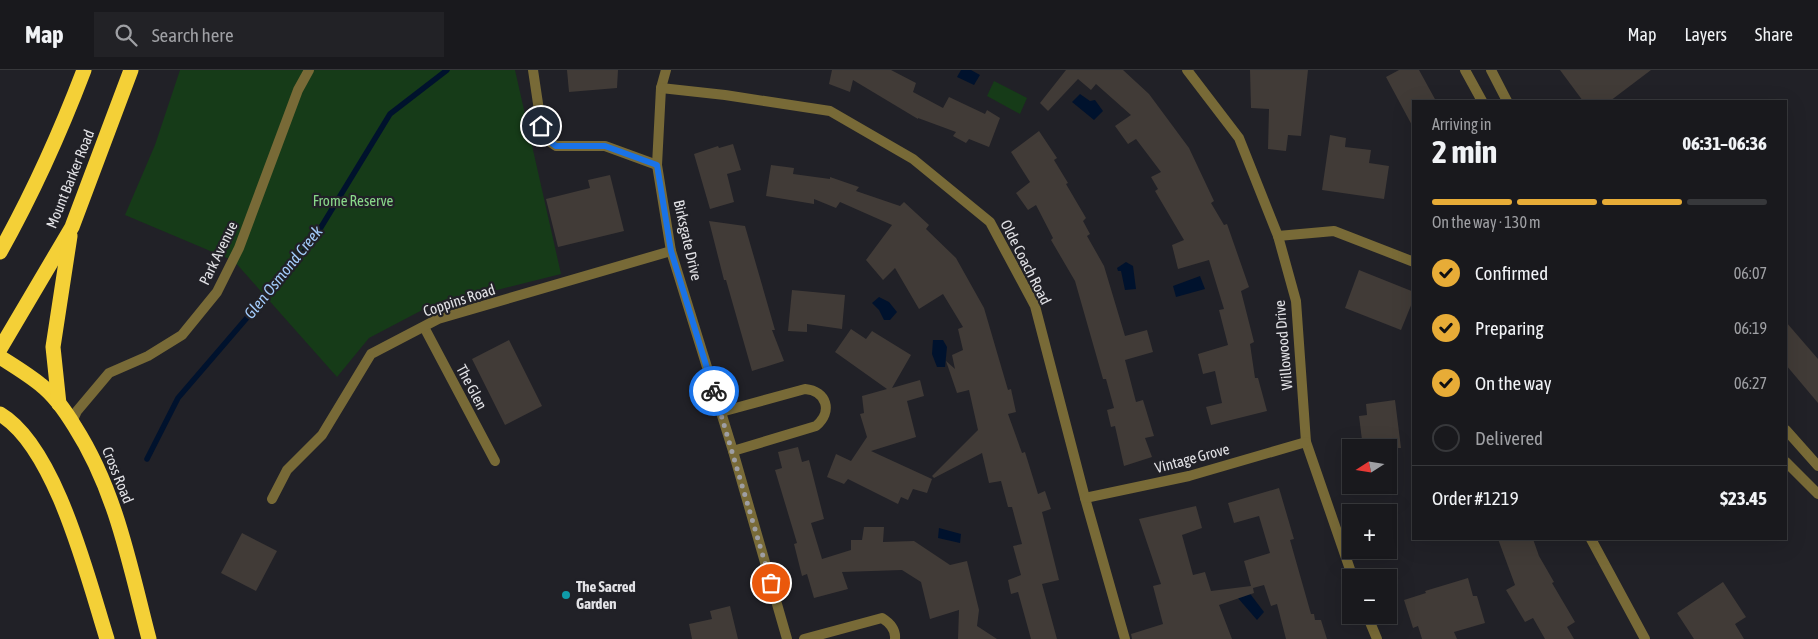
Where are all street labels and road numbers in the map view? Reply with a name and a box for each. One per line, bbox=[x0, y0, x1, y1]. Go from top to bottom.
street label: Mount Barker Road bbox=[43, 127, 97, 231]
street label: Birksgate Drive bbox=[670, 198, 706, 282]
street label: Olde Coach Road bbox=[997, 217, 1055, 307]
street label: Park Avenue bbox=[195, 218, 241, 288]
street label: Coppins Road bbox=[421, 280, 497, 320]
street label: Willowood Drive bbox=[1271, 299, 1295, 391]
street label: The Glen bbox=[453, 362, 491, 412]
street label: Vintage Grove bbox=[1153, 440, 1231, 476]
street label: Cross Road bbox=[99, 444, 137, 506]

